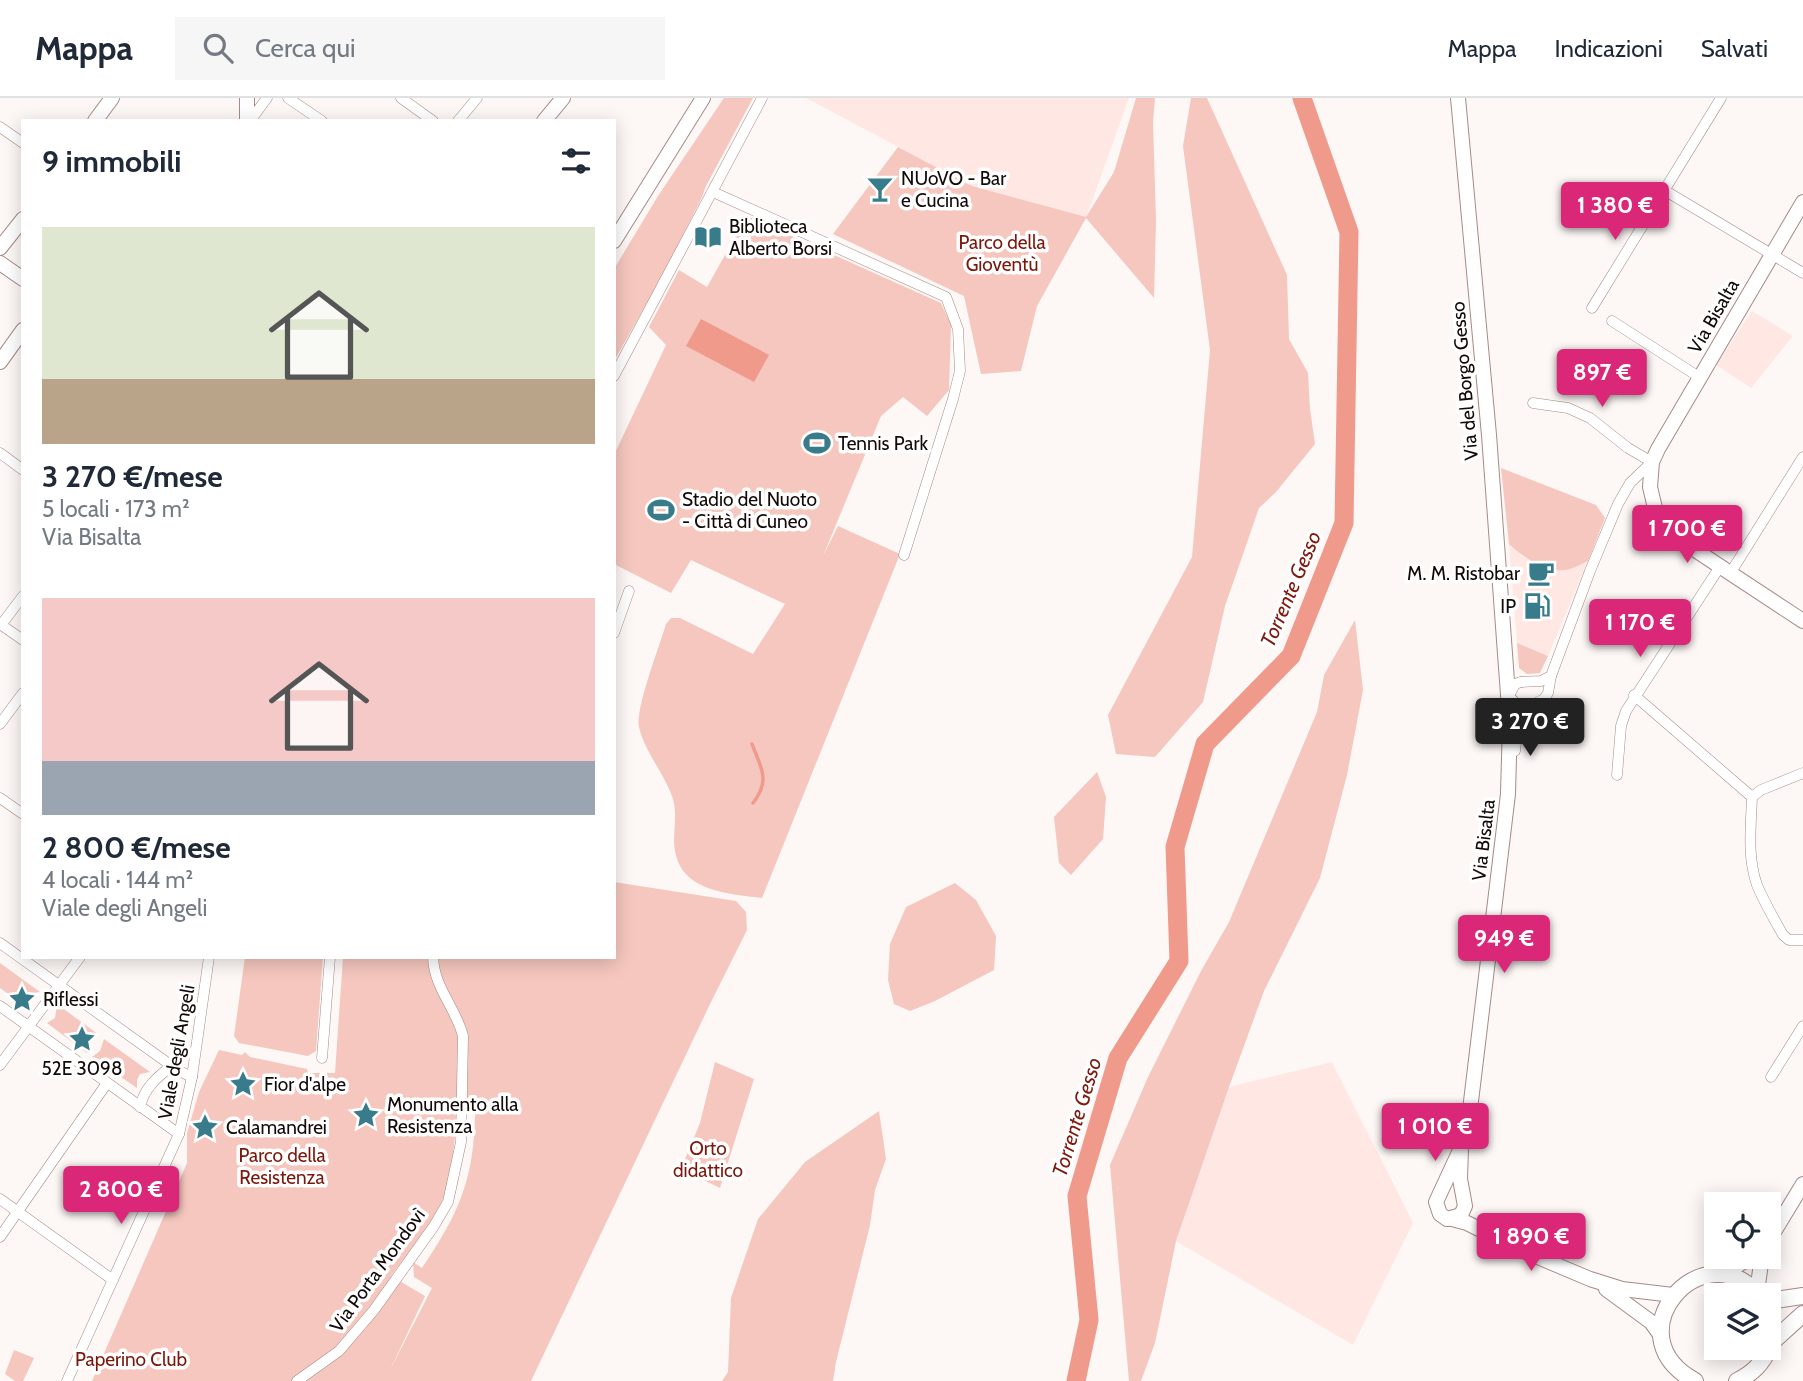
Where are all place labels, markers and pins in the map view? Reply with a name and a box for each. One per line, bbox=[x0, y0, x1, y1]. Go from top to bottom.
place label: NUoVO - Bar e Cucina bbox=[901, 167, 1006, 212]
bar icon: NUoVO - Bar e Cucina bbox=[865, 174, 895, 204]
pin: 1 380 € bbox=[1550, 183, 1680, 242]
place label: Biblioteca Alberto Borsi bbox=[729, 215, 832, 260]
library icon: Biblioteca Alberto Borsi bbox=[693, 222, 723, 252]
pin: 897 € bbox=[1553, 350, 1651, 409]
sports icon: Tennis Park bbox=[802, 428, 832, 458]
place label: Tennis Park bbox=[838, 432, 928, 455]
place label: Stadio del Nuoto - Città di Cuneo bbox=[682, 488, 817, 533]
sports icon: Stadio del Nuoto - Città di Cuneo bbox=[646, 495, 676, 525]
pin: 1 700 € bbox=[1622, 505, 1752, 565]
cafe icon: M. M. Ristobar bbox=[1526, 558, 1556, 588]
place label: M. M. Ristobar bbox=[1407, 562, 1520, 585]
fuel station icon: IP bbox=[1522, 591, 1552, 621]
place label: IP bbox=[1500, 595, 1516, 618]
pin: 1 170 € bbox=[1575, 600, 1705, 659]
pin: 3 270 € bbox=[1465, 698, 1595, 758]
pin: 949 € bbox=[1455, 916, 1553, 975]
place icon: Riflessi bbox=[7, 984, 37, 1014]
place label: Riflessi bbox=[43, 988, 99, 1011]
place icon: 52E 3098 bbox=[67, 1024, 97, 1054]
place label: 52E 3098 bbox=[42, 1057, 122, 1080]
place icon: Fior d'alpe bbox=[228, 1069, 258, 1099]
place label: Fior d'alpe bbox=[264, 1073, 346, 1096]
place label: Monumento alla Resistenza bbox=[387, 1093, 518, 1138]
place icon: Monumento alla Resistenza bbox=[351, 1100, 381, 1130]
pin: 1 010 € bbox=[1370, 1104, 1500, 1163]
place icon: Calamandrei bbox=[190, 1112, 220, 1142]
place label: Calamandrei bbox=[226, 1116, 327, 1139]
pin: 2 800 € bbox=[56, 1166, 186, 1226]
pin: 1 890 € bbox=[1466, 1214, 1596, 1273]

